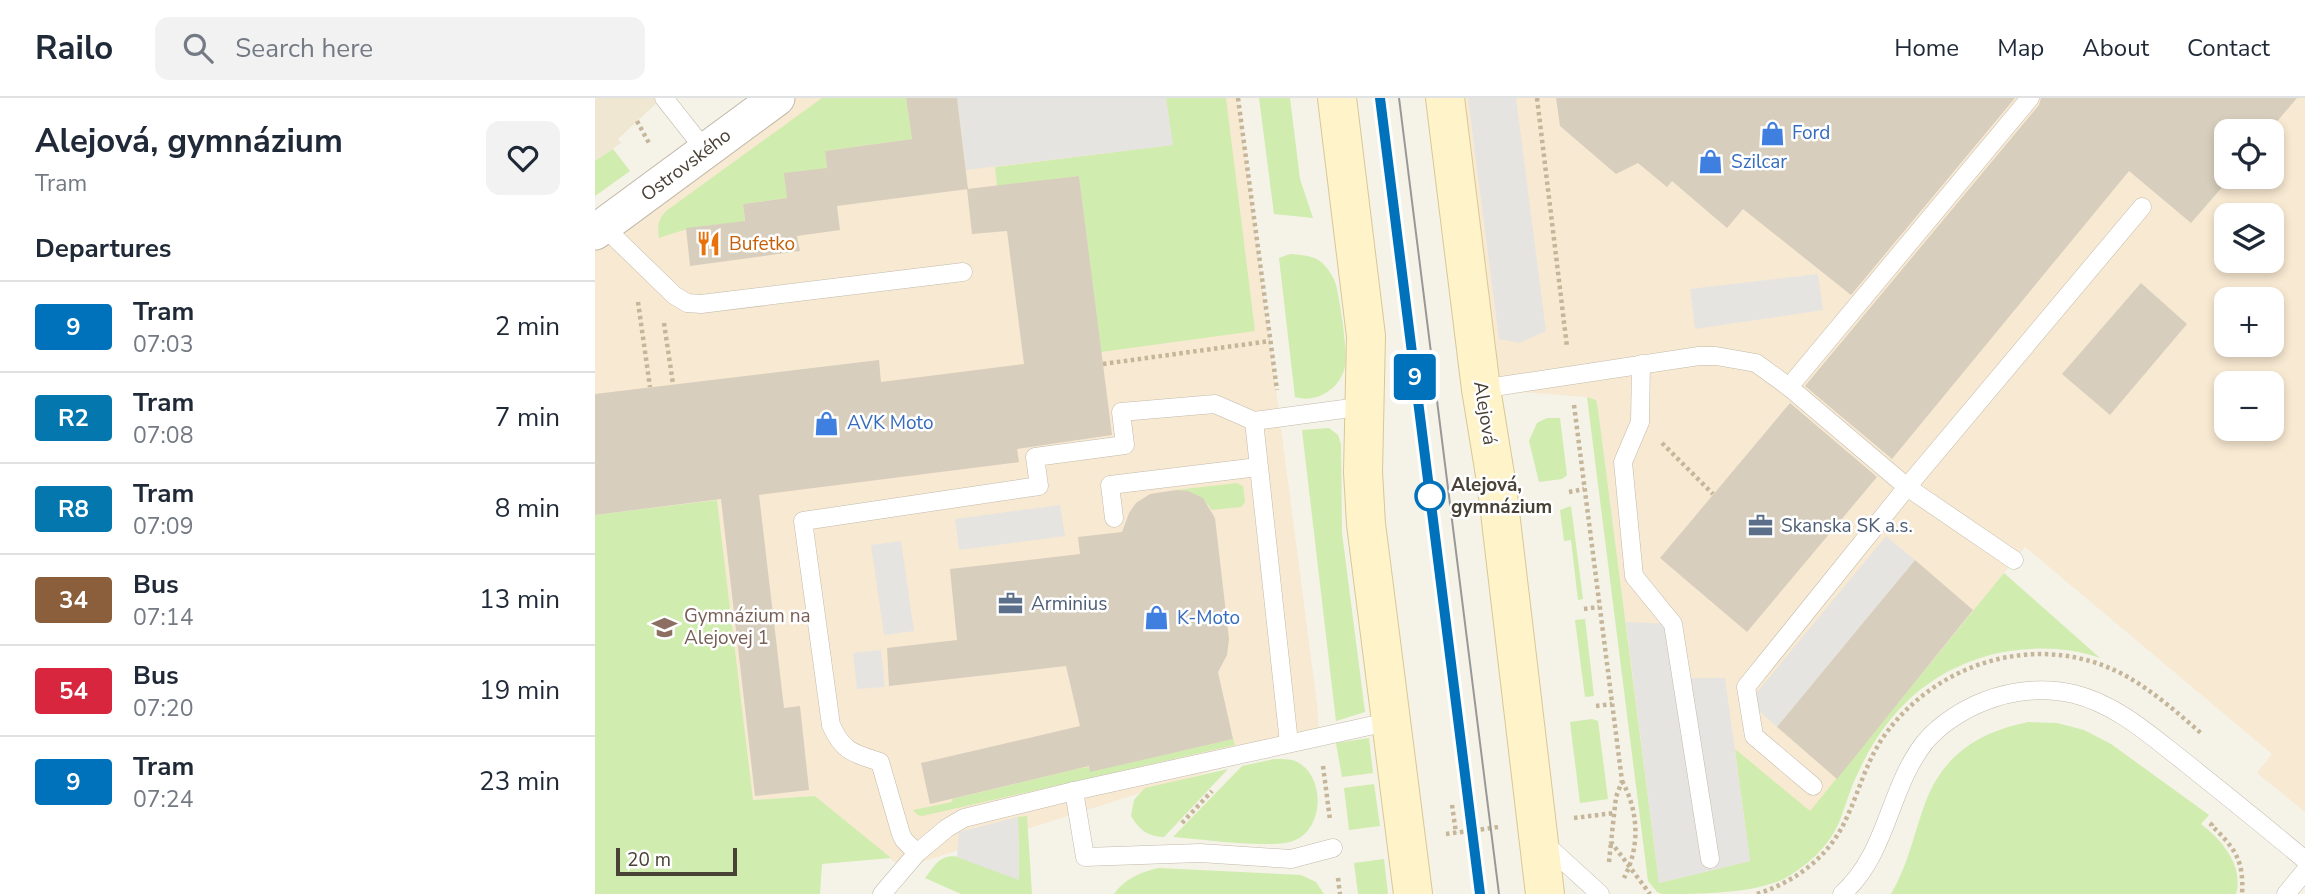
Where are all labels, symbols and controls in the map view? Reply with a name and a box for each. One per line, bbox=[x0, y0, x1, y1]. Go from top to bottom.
search box bbox=[155, 17, 645, 80]
text: Railo bbox=[35, 26, 113, 71]
icon: search bbox=[179, 29, 217, 67]
text: Search here bbox=[235, 31, 373, 66]
text: Home bbox=[1894, 32, 1959, 64]
text: Map bbox=[1997, 32, 2044, 64]
text: About bbox=[2082, 32, 2149, 64]
text: Contact bbox=[2187, 32, 2270, 64]
text: Alejová, gymnázium bbox=[35, 119, 343, 164]
shop icon: Ford bbox=[1758, 119, 1786, 147]
map controls bbox=[2214, 119, 2284, 441]
button: locate bbox=[2214, 119, 2284, 189]
place label: Ford bbox=[1792, 120, 1830, 146]
button: heart bbox=[486, 121, 560, 195]
street label: Ostrovského bbox=[636, 122, 736, 208]
shop icon: Szilcar bbox=[1697, 148, 1725, 176]
place label: Szilcar bbox=[1731, 149, 1787, 175]
text: Tram bbox=[35, 168, 87, 199]
button: layers bbox=[2214, 203, 2284, 273]
restaurant icon: Bufetko bbox=[695, 230, 723, 258]
text: Departures bbox=[35, 231, 171, 266]
place label: Bufetko bbox=[729, 231, 795, 257]
button: + bbox=[2214, 287, 2284, 357]
text: Tram bbox=[133, 294, 194, 329]
text: 2 min bbox=[495, 309, 560, 344]
text: 9 bbox=[66, 311, 81, 343]
text: 07:03 bbox=[133, 329, 193, 360]
line badge: 9 bbox=[1392, 354, 1438, 400]
text: 9 bbox=[1408, 361, 1422, 393]
button: − bbox=[2214, 371, 2284, 441]
street label: Alejová bbox=[1467, 379, 1503, 447]
text: Tram bbox=[133, 385, 194, 420]
text: 7 min bbox=[495, 400, 560, 435]
text: R2 bbox=[58, 402, 89, 434]
shop icon: AVK Moto bbox=[813, 409, 841, 437]
place label: AVK Moto bbox=[847, 410, 934, 436]
text: 07:08 bbox=[133, 420, 193, 451]
place label: Alejová, gymnázium bbox=[1451, 472, 1552, 520]
text: Tram bbox=[133, 476, 194, 511]
marker: Alejová, gymnázium bbox=[1415, 481, 1445, 511]
text: 8 min bbox=[495, 491, 560, 526]
text: R8 bbox=[58, 493, 89, 525]
text: 07:09 bbox=[133, 511, 193, 542]
office icon: Skanska SK a.s. bbox=[1747, 512, 1775, 540]
place label: Skanska SK a.s. bbox=[1781, 513, 1913, 539]
text: Bus bbox=[133, 567, 179, 602]
text: 13 min bbox=[479, 582, 560, 617]
text: 34 bbox=[59, 584, 88, 616]
office icon: Arminius bbox=[997, 590, 1025, 618]
place label: Arminius bbox=[1031, 591, 1107, 617]
text: 07:14 bbox=[133, 602, 193, 633]
place label: Gymnázium na Alejovej 1 bbox=[684, 603, 811, 651]
shop icon: K-Moto bbox=[1143, 604, 1171, 632]
place label: K-Moto bbox=[1177, 605, 1240, 631]
school or university icon: Gymnázium na Alejovej 1 bbox=[650, 613, 678, 641]
text: Bus bbox=[133, 658, 179, 693]
text: 19 min bbox=[479, 673, 560, 708]
text: 54 bbox=[59, 675, 88, 707]
text: 07:20 bbox=[133, 693, 193, 724]
text: Tram bbox=[133, 749, 194, 784]
text: 23 min bbox=[479, 764, 560, 799]
text: 9 bbox=[66, 766, 81, 798]
text: 07:24 bbox=[133, 784, 193, 815]
scale bar bbox=[616, 845, 737, 877]
text: 20 m bbox=[627, 847, 671, 873]

